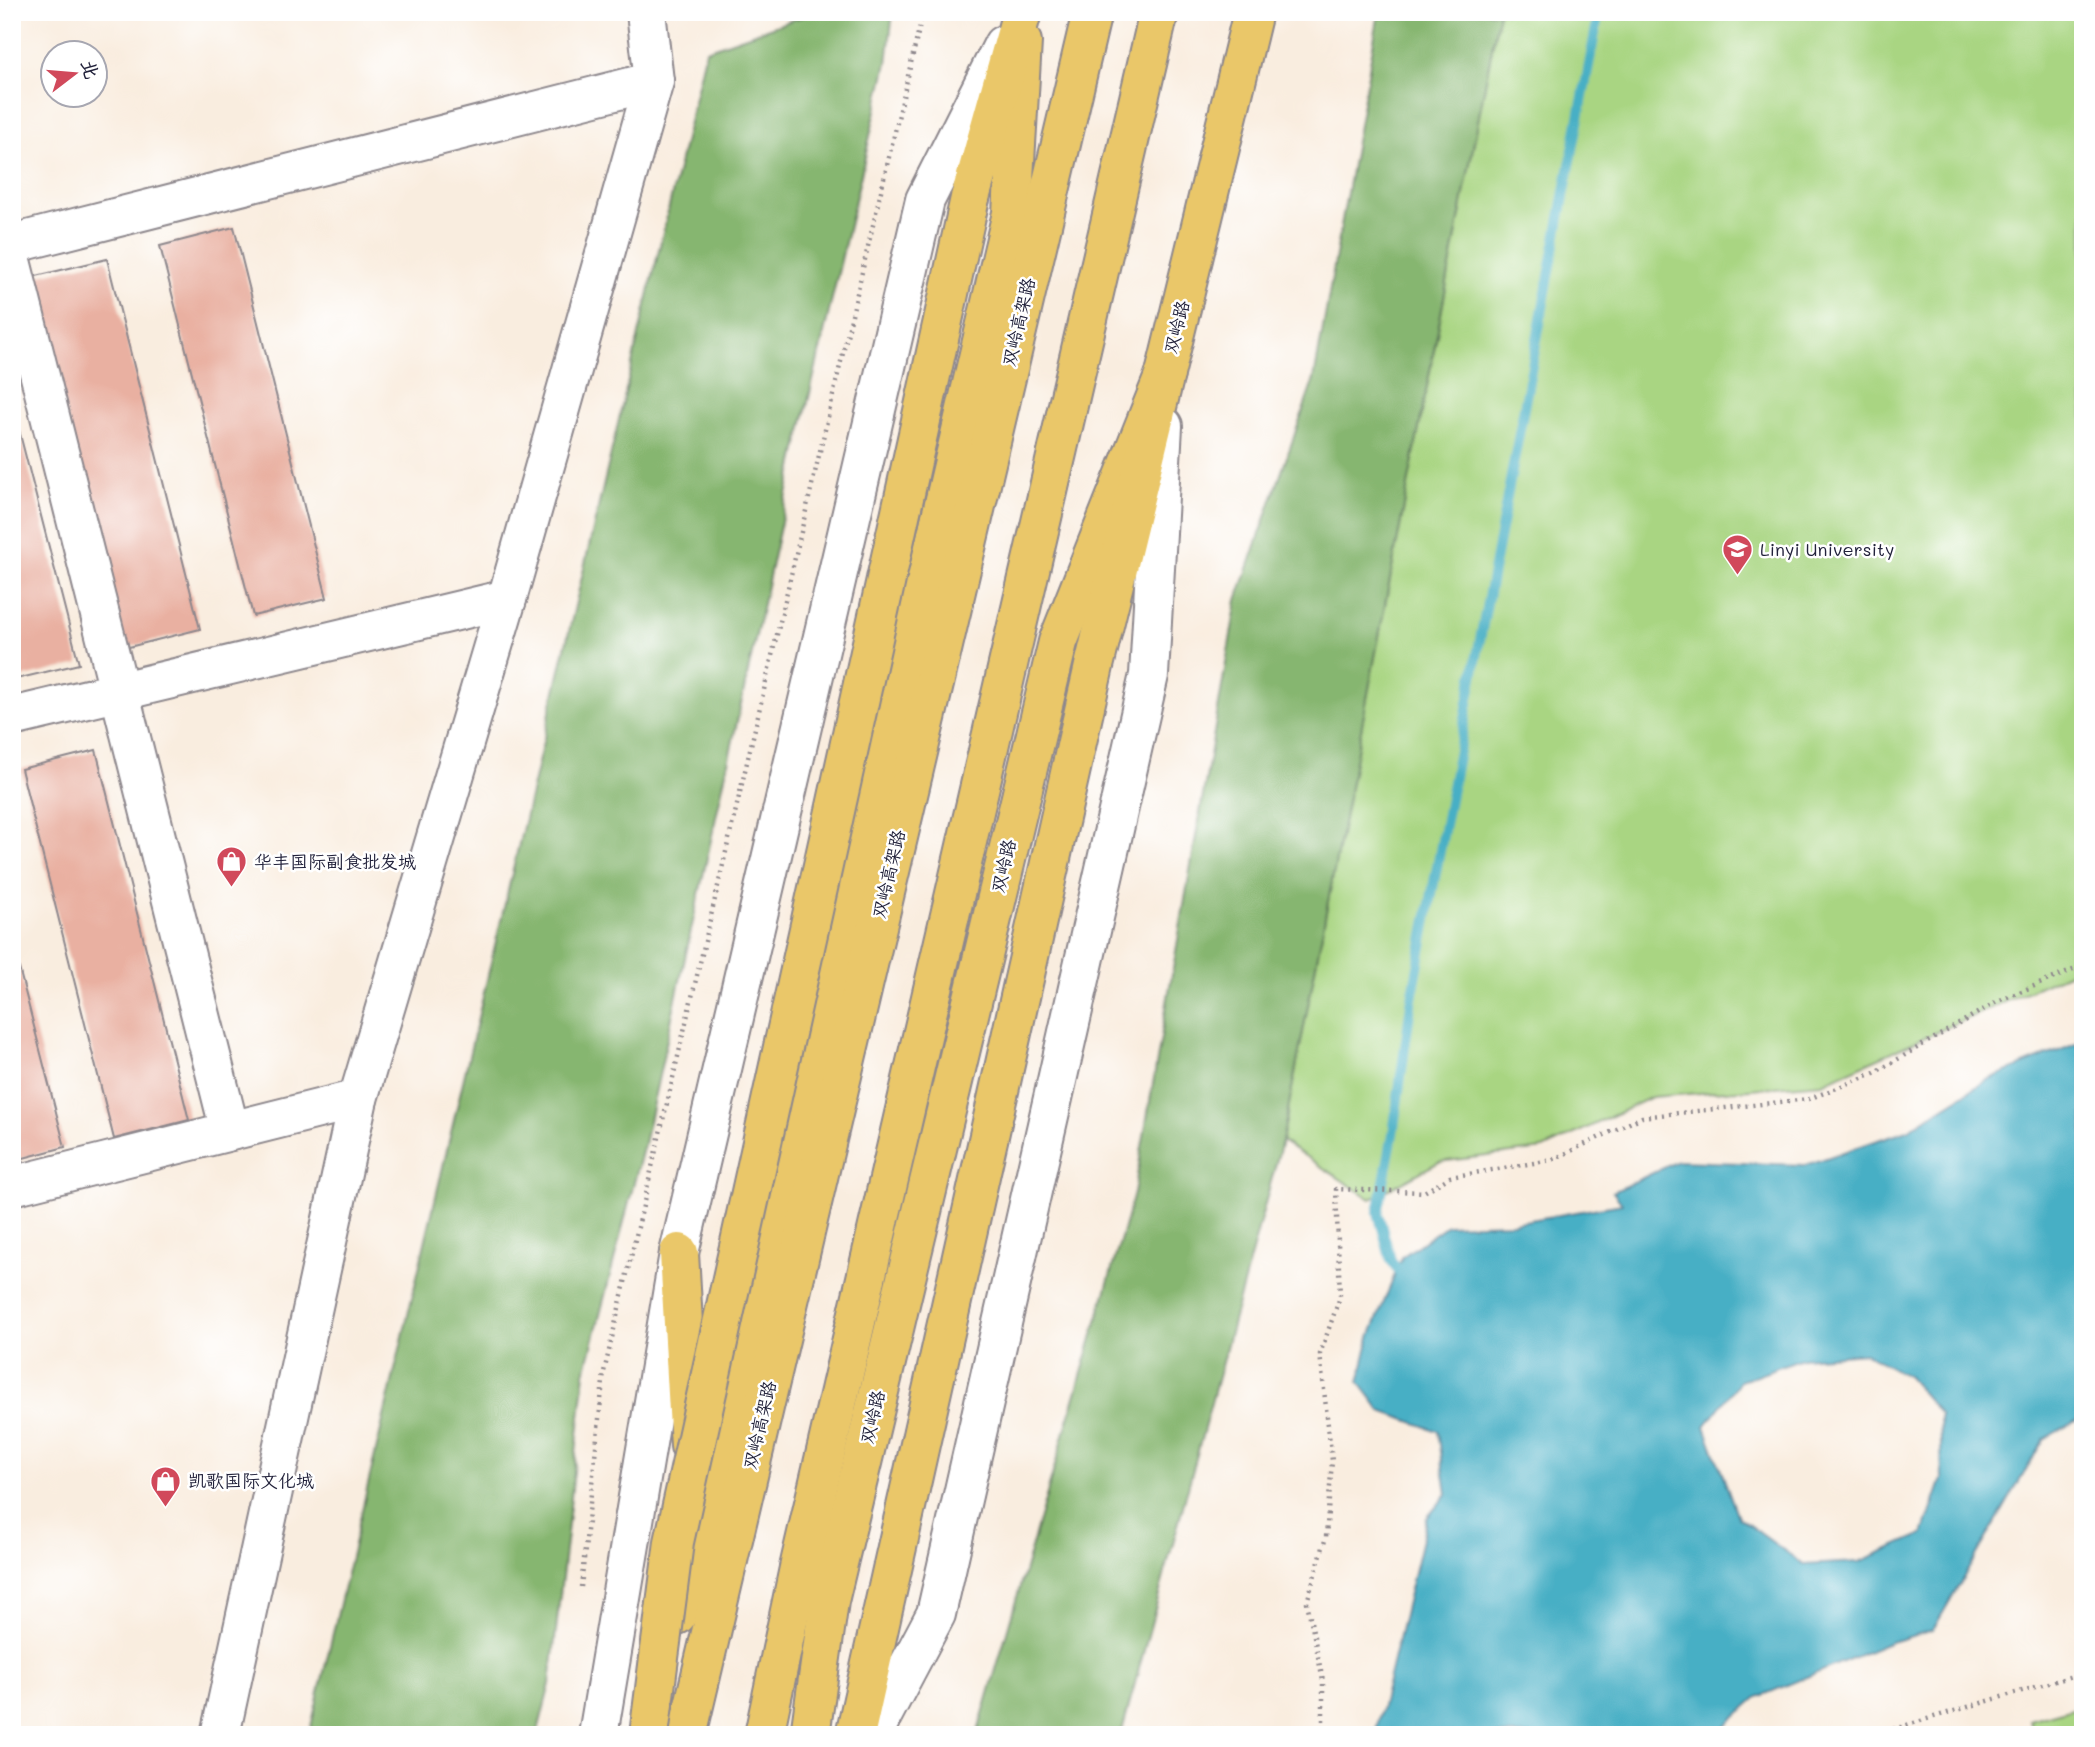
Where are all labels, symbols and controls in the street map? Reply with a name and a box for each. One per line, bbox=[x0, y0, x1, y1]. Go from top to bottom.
north arrow bbox=[38, 38, 108, 108]
text: 北 bbox=[76, 57, 105, 82]
street label: 双岭高架路 bbox=[996, 275, 1040, 368]
street label: 双岭路 bbox=[1158, 298, 1194, 356]
school or university icon: Linyi University bbox=[1720, 533, 1754, 577]
place label: Linyi University bbox=[1760, 537, 1894, 561]
street label: 双岭高架路 bbox=[866, 827, 910, 920]
street label: 双岭路 bbox=[985, 837, 1021, 895]
shop icon: 华丰国际副食批发城 bbox=[214, 845, 248, 889]
place label: 华丰国际副食批发城 bbox=[254, 849, 416, 873]
street label: 双岭高架路 bbox=[737, 1378, 781, 1471]
street label: 双岭路 bbox=[854, 1388, 890, 1446]
shop icon: 凯歌国际文化城 bbox=[148, 1464, 182, 1508]
place label: 凯歌国际文化城 bbox=[188, 1468, 314, 1492]

